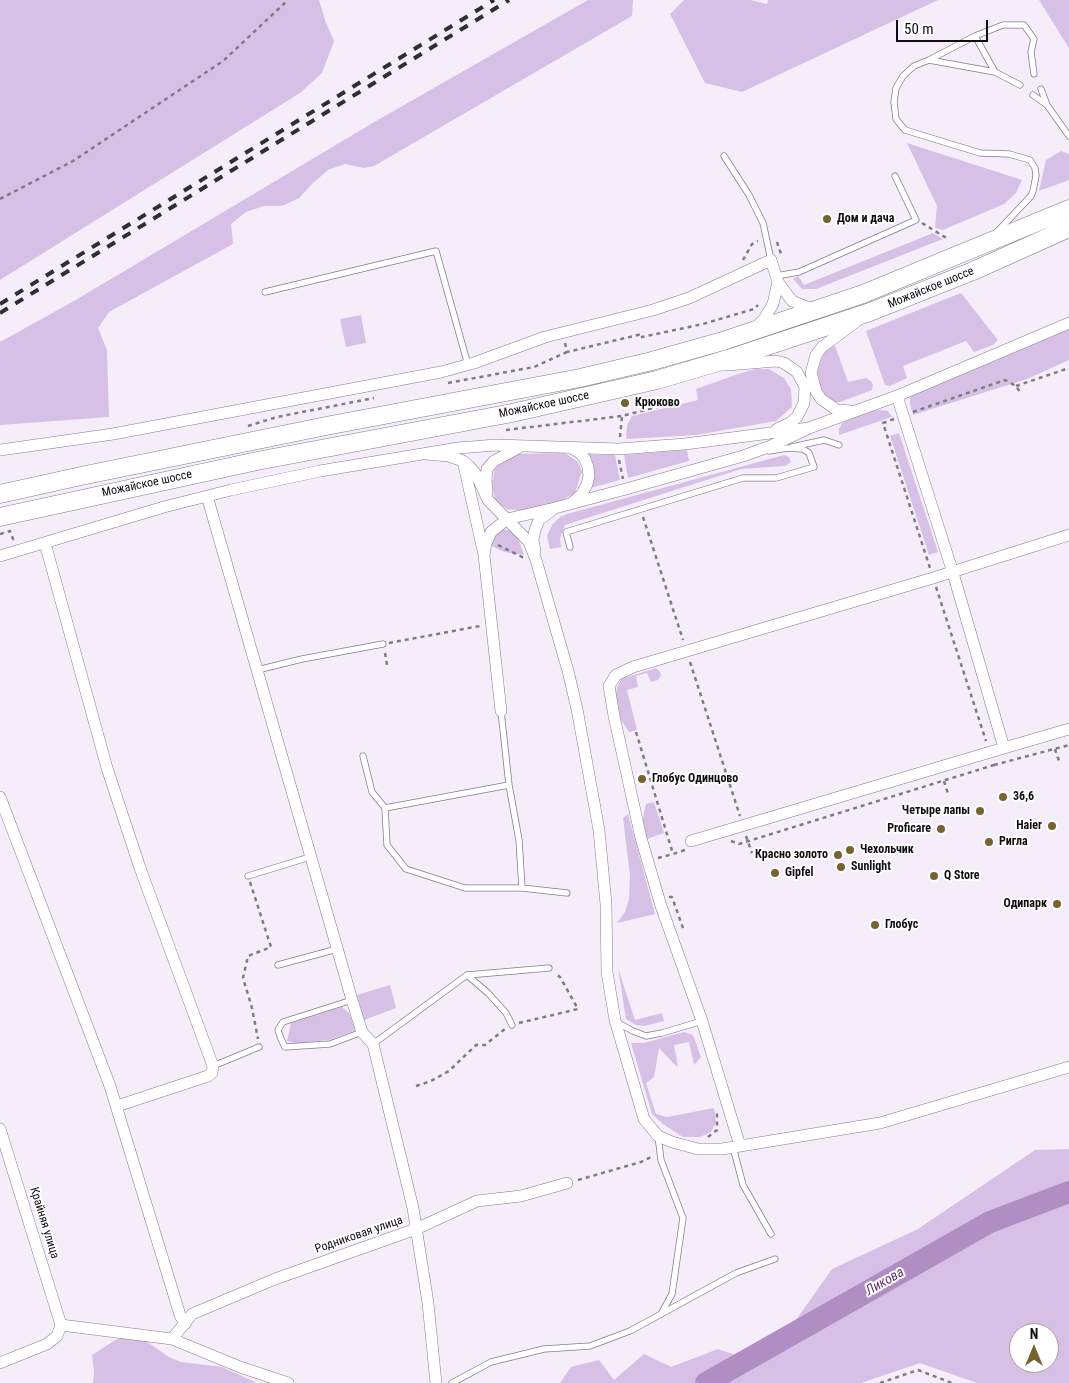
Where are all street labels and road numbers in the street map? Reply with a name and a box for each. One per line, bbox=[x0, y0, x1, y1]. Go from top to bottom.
street label: Можайское шоссе bbox=[886, 264, 976, 312]
street label: Можайское шоссе bbox=[498, 388, 590, 422]
street label: Можайское шоссе bbox=[101, 467, 193, 501]
street label: Крайняя улица bbox=[26, 1186, 62, 1260]
street label: Родниковая улица bbox=[313, 1213, 405, 1257]

